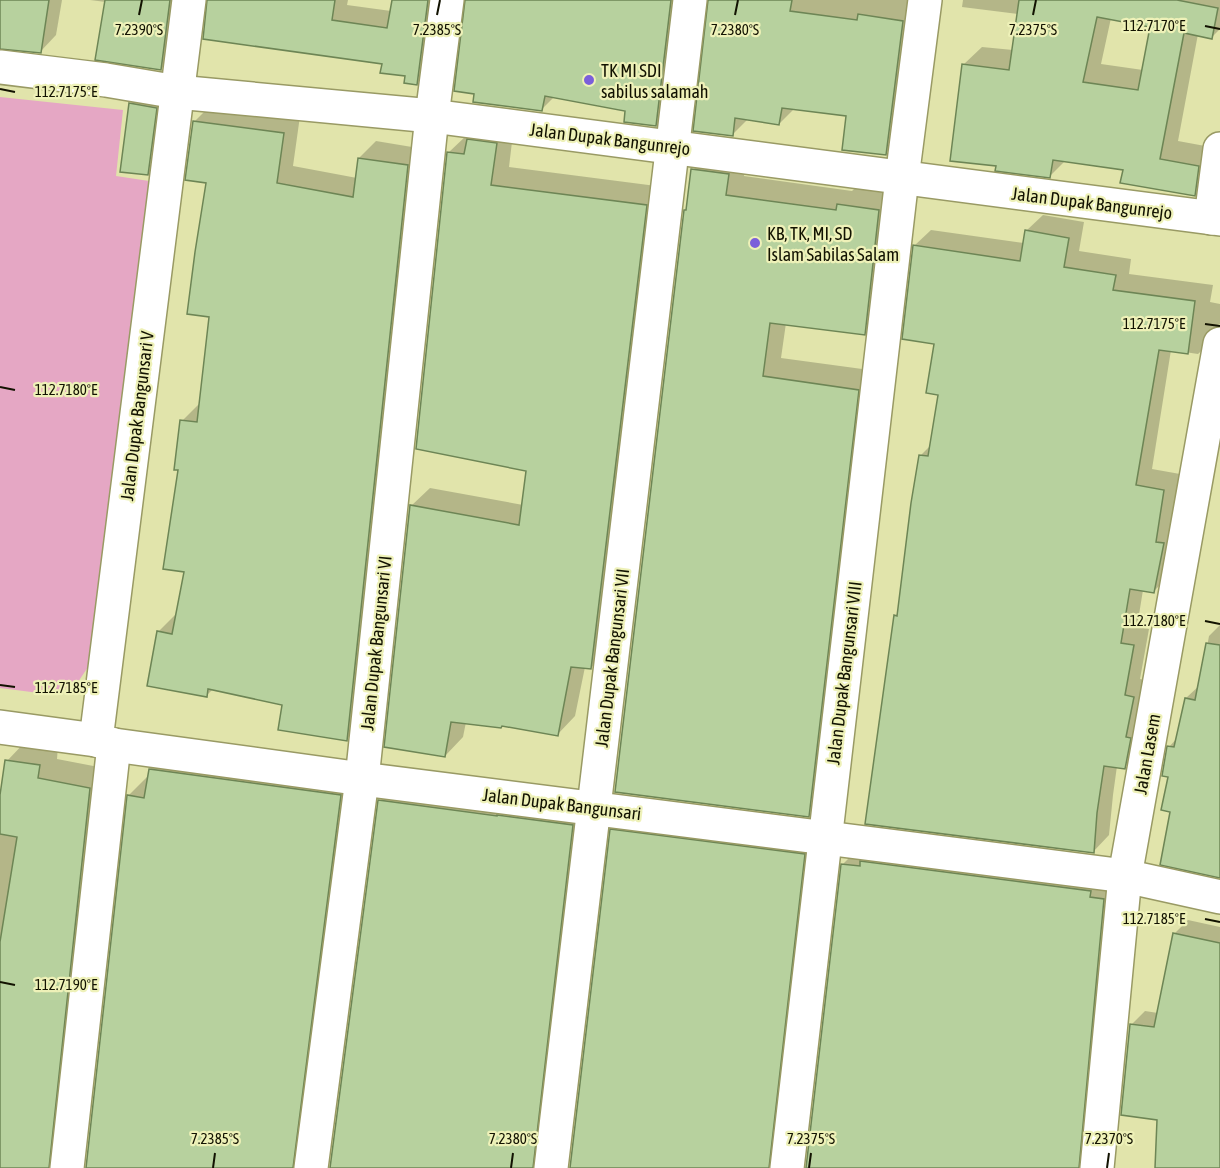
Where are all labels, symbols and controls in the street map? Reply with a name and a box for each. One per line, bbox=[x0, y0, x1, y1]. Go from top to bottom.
text: 112.7170°E bbox=[1123, 17, 1186, 34]
text: 7.2390°S bbox=[115, 21, 163, 38]
text: 7.2385°S bbox=[413, 21, 461, 38]
text: 7.2380°S bbox=[711, 21, 759, 38]
text: 7.2375°S bbox=[1009, 21, 1057, 38]
place label: TK MI SDI sabilus salamah bbox=[601, 60, 709, 102]
marker: TK MI SDI sabilus salamah bbox=[582, 73, 596, 87]
text: 112.7175°E bbox=[35, 83, 98, 100]
street label: Jalan Dupak Bangunrejo bbox=[529, 119, 691, 159]
street label: Jalan Dupak Bangunrejo bbox=[1011, 183, 1173, 223]
place label: KB, TK, MI, SD Islam Sabilas Salam bbox=[767, 223, 899, 265]
marker: KB, TK, MI, SD Islam Sabilas Salam bbox=[748, 236, 762, 250]
text: 112.7175°E bbox=[1123, 315, 1186, 332]
street label: Jalan Dupak Bangunsari V bbox=[116, 330, 158, 502]
text: 112.7180°E bbox=[35, 381, 98, 398]
street label: Jalan Dupak Bangunsari VI bbox=[356, 555, 396, 731]
street label: Jalan Dupak Bangunsari VII bbox=[591, 567, 633, 749]
street label: Jalan Dupak Bangunsari VIII bbox=[822, 580, 866, 766]
text: 112.7180°E bbox=[1123, 612, 1186, 629]
text: 112.7185°E bbox=[35, 679, 98, 696]
street label: Jalan Lasem bbox=[1130, 712, 1164, 796]
street label: Jalan Dupak Bangunsari bbox=[482, 784, 642, 824]
text: 112.7185°E bbox=[1123, 910, 1186, 927]
text: 112.7190°E bbox=[35, 976, 98, 993]
text: 7.2385°S bbox=[191, 1130, 239, 1147]
text: 7.2380°S bbox=[489, 1130, 537, 1147]
text: 7.2375°S bbox=[787, 1130, 835, 1147]
text: 7.2370°S bbox=[1085, 1130, 1133, 1147]

